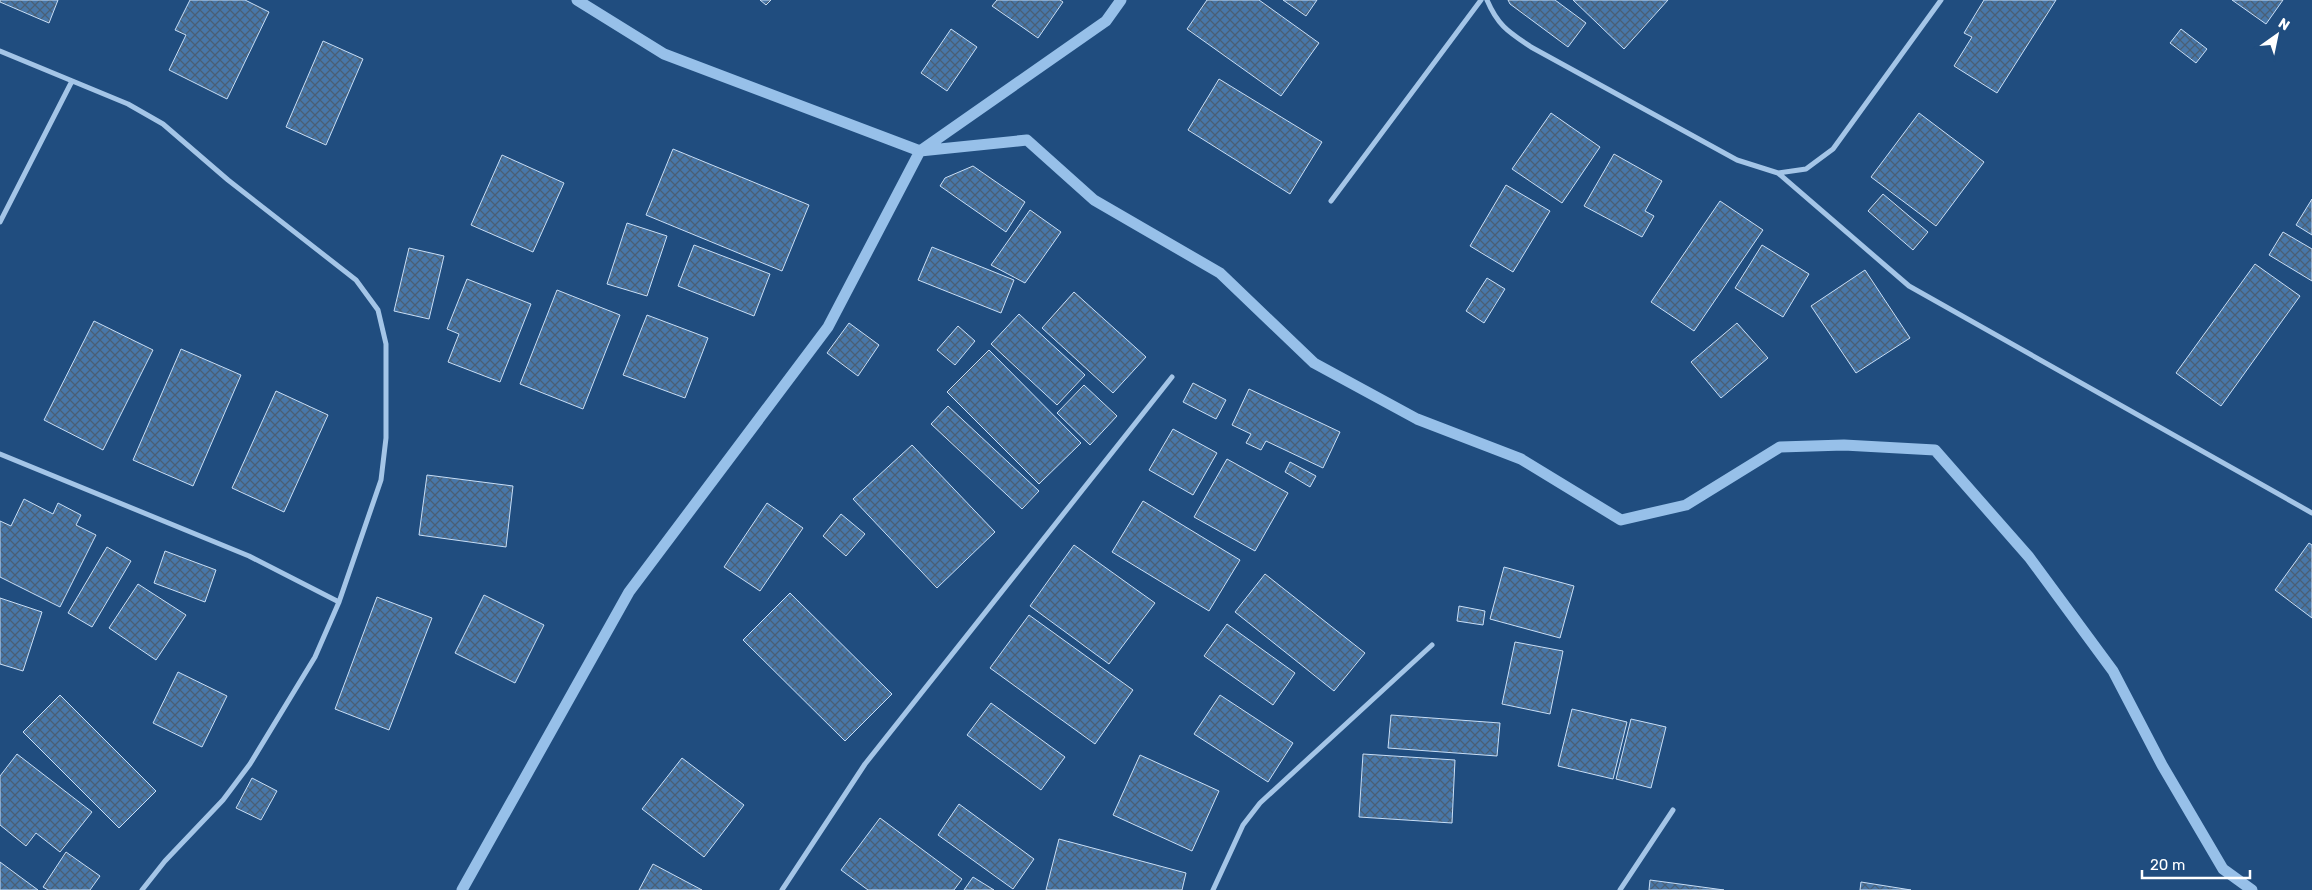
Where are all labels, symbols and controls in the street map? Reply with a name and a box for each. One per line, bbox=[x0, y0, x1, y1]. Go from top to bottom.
north arrow bbox=[2252, 10, 2302, 60]
text: N bbox=[2275, 15, 2293, 34]
scale bar bbox=[2142, 848, 2250, 880]
text: 20 m bbox=[2150, 856, 2185, 874]

